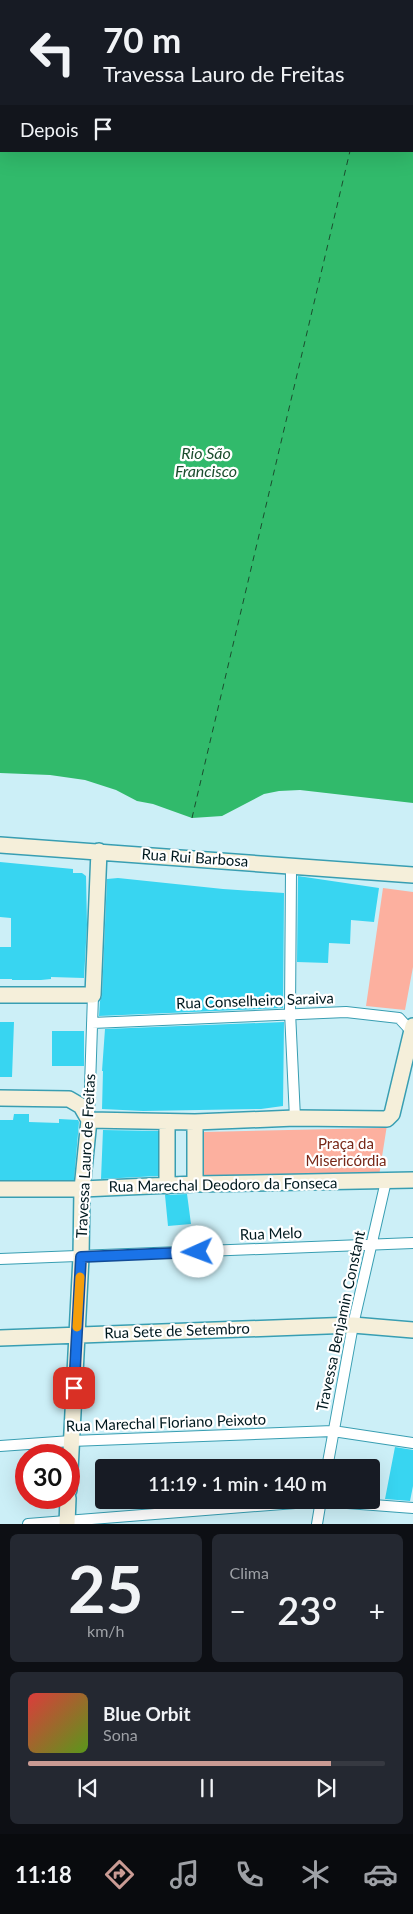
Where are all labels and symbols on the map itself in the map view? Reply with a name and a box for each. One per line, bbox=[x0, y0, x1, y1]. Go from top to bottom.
water label: Rio São Francisco bbox=[175, 443, 237, 480]
street label: Rua Rui Barbosa bbox=[141, 844, 249, 870]
street label: Rua Conselheiro Saraiva bbox=[176, 988, 334, 1012]
street label: Travessa Lauro de Freitas bbox=[72, 1073, 98, 1239]
park label: Praça da Misericórdia bbox=[305, 1134, 387, 1169]
street label: Rua Marechal Deodoro da Fonseca bbox=[108, 1173, 338, 1195]
street label: Rua Melo bbox=[239, 1223, 302, 1243]
position arrow bbox=[171, 1225, 223, 1277]
street label: Travessa Benjamin Constant bbox=[312, 1228, 368, 1413]
street label: Rua Sete de Setembro bbox=[104, 1318, 250, 1342]
pin bbox=[53, 1367, 95, 1409]
street label: Rua Marechal Floriano Peixoto bbox=[65, 1410, 266, 1434]
speed limit sign: 30 bbox=[15, 1444, 80, 1509]

